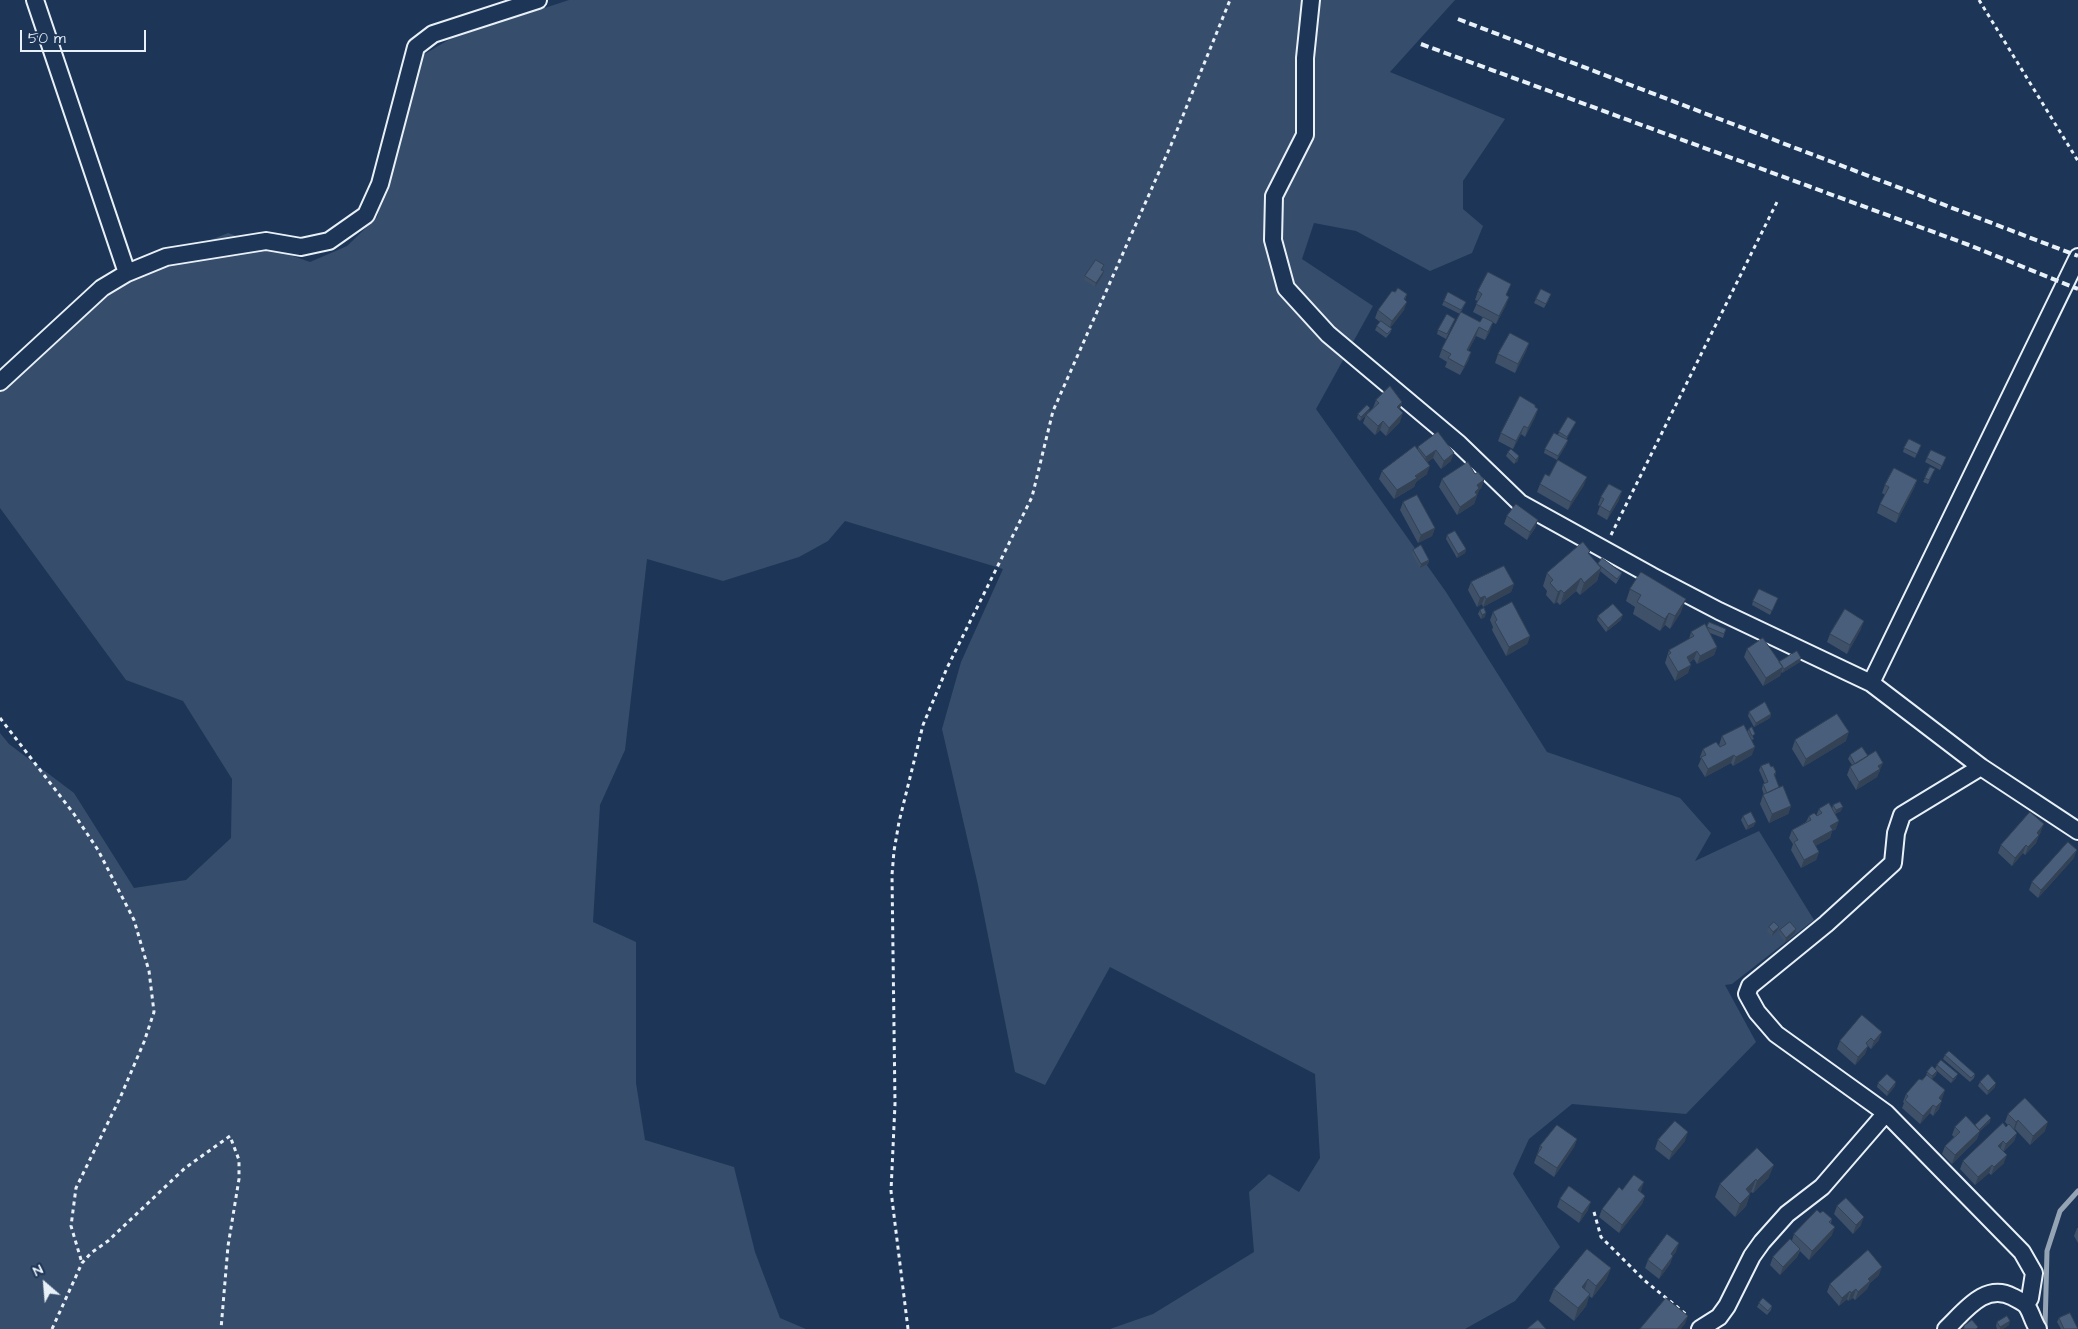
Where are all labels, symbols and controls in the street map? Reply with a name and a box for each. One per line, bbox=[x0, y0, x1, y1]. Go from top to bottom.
scale bar bbox=[22, 20, 149, 52]
text: 50 m bbox=[28, 28, 66, 49]
north arrow bbox=[20, 1259, 70, 1309]
text: N bbox=[30, 1260, 47, 1282]

